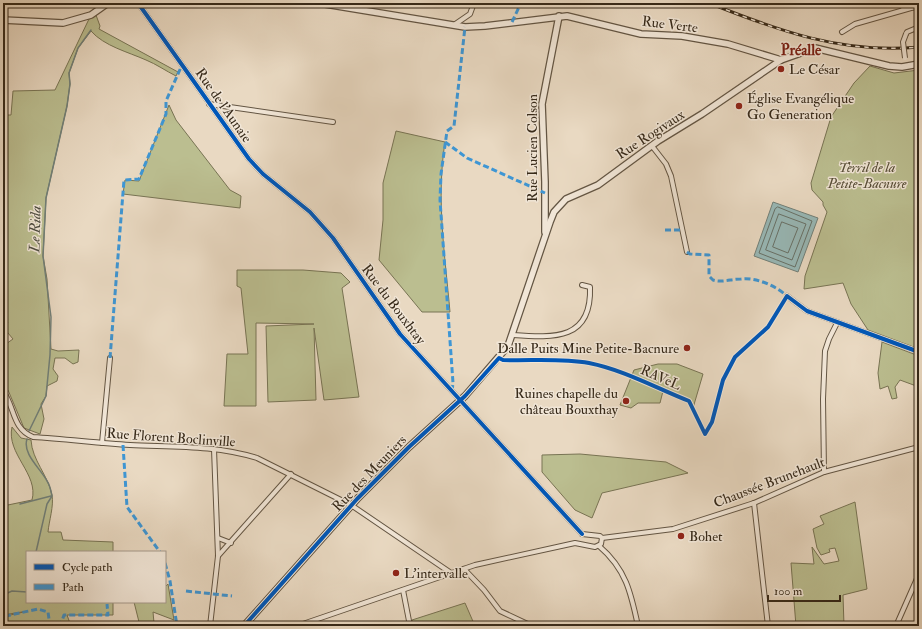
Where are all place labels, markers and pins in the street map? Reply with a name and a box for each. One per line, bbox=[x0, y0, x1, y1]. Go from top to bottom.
place label: Le César bbox=[789, 61, 841, 78]
marker: Le César bbox=[776, 64, 786, 74]
place label: Église Evangélique Go Generation bbox=[747, 90, 854, 123]
marker: Église Evangélique Go Generation bbox=[734, 101, 744, 111]
place label: Dalle Puits Mine Petite-Bacnure bbox=[497, 340, 679, 357]
marker: Dalle Puits Mine Petite-Bacnure bbox=[682, 343, 692, 353]
place label: Ruines chapelle du château Bouxthay bbox=[515, 385, 619, 419]
marker: Ruines chapelle du château Bouxthay bbox=[621, 396, 631, 406]
place label: Bohet bbox=[689, 528, 723, 545]
marker: Bohet bbox=[676, 531, 686, 541]
place label: L'intervalle bbox=[404, 565, 468, 582]
marker: L'intervalle bbox=[391, 568, 401, 578]

